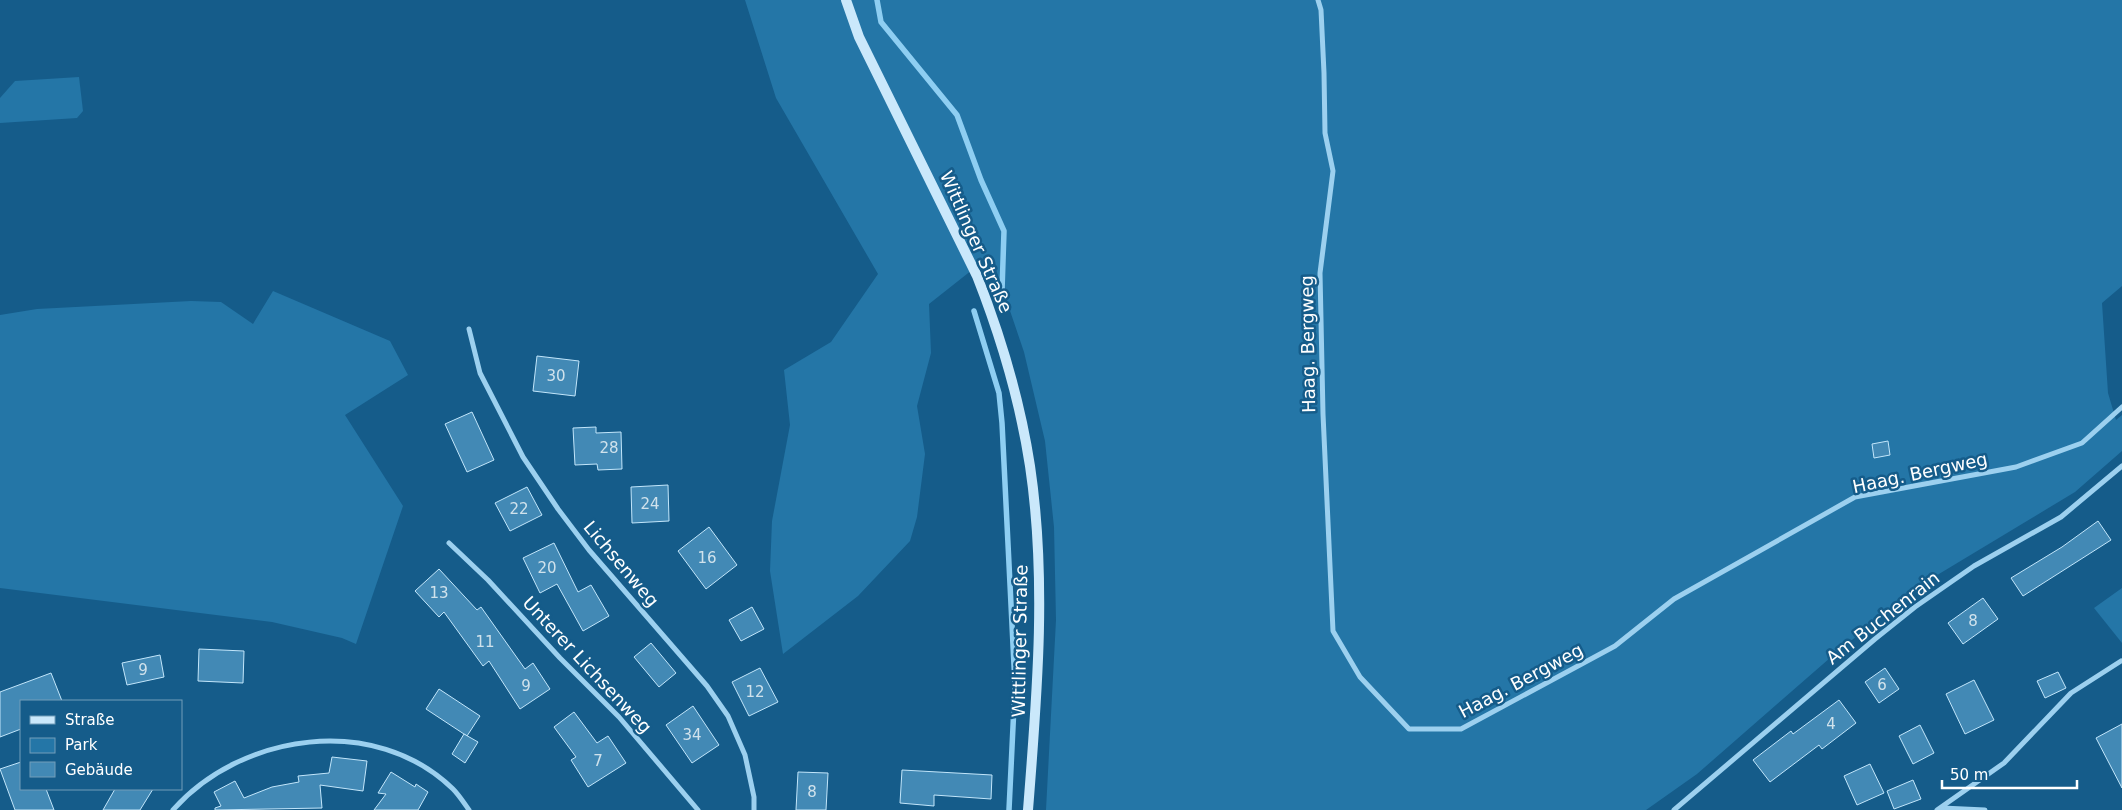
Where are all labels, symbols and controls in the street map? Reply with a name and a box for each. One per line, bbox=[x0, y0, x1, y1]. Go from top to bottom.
street label: Wittlinger Straße bbox=[936, 168, 1017, 316]
street label: Haag. Bergweg bbox=[1296, 275, 1319, 413]
house number: 30 bbox=[546, 367, 566, 385]
house number: 28 bbox=[599, 439, 619, 457]
street label: Haag. Bergweg bbox=[1850, 448, 1989, 497]
house number: 24 bbox=[640, 495, 660, 513]
house number: 22 bbox=[509, 500, 529, 518]
street label: Lichsenweg bbox=[579, 517, 663, 611]
house number: 16 bbox=[697, 549, 717, 567]
house number: 20 bbox=[537, 559, 557, 577]
street label: Wittlinger Straße bbox=[1008, 564, 1031, 718]
street label: Am Buchenrain bbox=[1822, 567, 1944, 668]
house number: 13 bbox=[429, 584, 449, 602]
street label: Unterer Lichsenweg bbox=[519, 592, 656, 737]
house number: 8 bbox=[1968, 612, 1978, 630]
house number: 11 bbox=[475, 633, 495, 651]
street label: Haag. Bergweg bbox=[1455, 639, 1586, 722]
house number: 9 bbox=[138, 661, 148, 679]
house number: 6 bbox=[1877, 676, 1887, 694]
house number: 9 bbox=[521, 677, 531, 695]
house number: 12 bbox=[745, 683, 765, 701]
legend bbox=[20, 700, 182, 790]
text: Straße bbox=[65, 711, 114, 729]
house number: 4 bbox=[1826, 715, 1836, 733]
house number: 34 bbox=[682, 726, 702, 744]
text: Park bbox=[65, 736, 98, 754]
house number: 7 bbox=[593, 752, 603, 770]
scale bar bbox=[1942, 758, 2077, 790]
text: Gebäude bbox=[65, 761, 133, 779]
text: 50 m bbox=[1950, 766, 1988, 784]
house number: 8 bbox=[807, 783, 817, 801]

